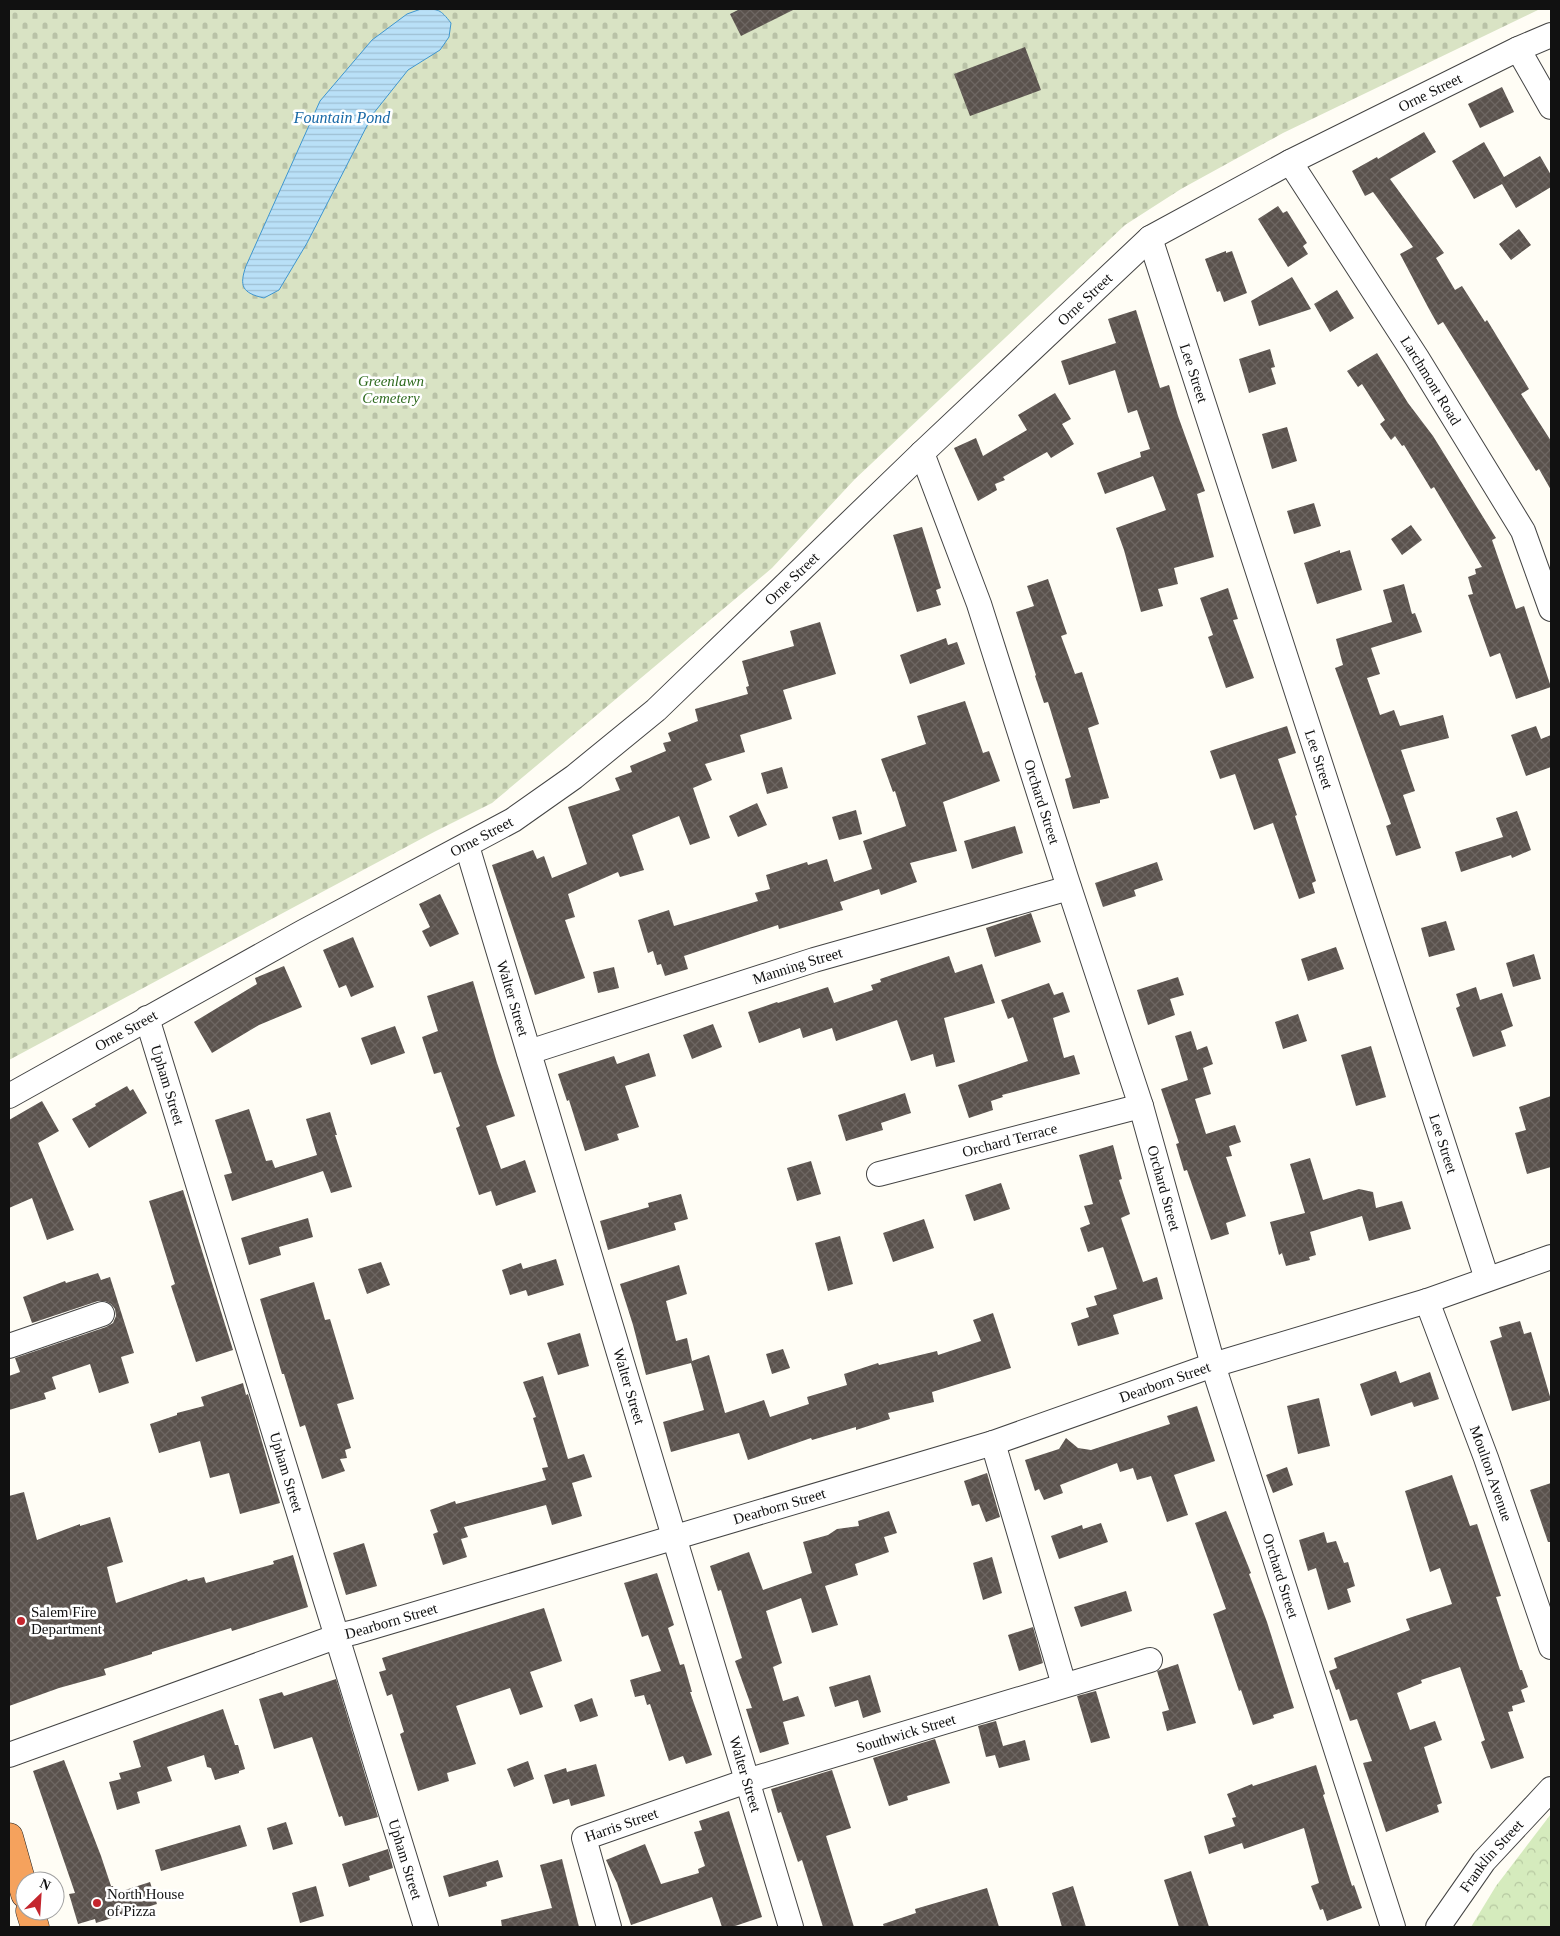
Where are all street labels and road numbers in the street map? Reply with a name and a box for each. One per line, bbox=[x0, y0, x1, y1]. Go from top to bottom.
street label: Orne Street bbox=[1396, 70, 1465, 115]
street label: Orne Street bbox=[1054, 269, 1116, 329]
street label: Larchmont Road bbox=[1397, 333, 1464, 428]
street label: Lee Street bbox=[1177, 341, 1211, 406]
street label: Orne Street bbox=[762, 549, 823, 608]
street label: Lee Street bbox=[1302, 728, 1336, 792]
street label: Orchard Street bbox=[1021, 758, 1063, 847]
street label: Orne Street bbox=[447, 813, 516, 860]
street label: Manning Street bbox=[751, 944, 845, 987]
street label: Walter Street bbox=[494, 958, 532, 1039]
street label: Orne Street bbox=[92, 1007, 161, 1054]
street label: Upham Street bbox=[148, 1043, 188, 1128]
street label: Lee Street bbox=[1426, 1112, 1461, 1176]
street label: Orchard Terrace bbox=[960, 1120, 1059, 1160]
street label: Orchard Street bbox=[1144, 1143, 1184, 1233]
street label: Walter Street bbox=[610, 1346, 648, 1427]
street label: Dearborn Street bbox=[1117, 1358, 1213, 1406]
street label: Moulton Avenue bbox=[1467, 1424, 1515, 1524]
street label: Upham Street bbox=[267, 1430, 306, 1515]
street label: Dearborn Street bbox=[731, 1485, 828, 1527]
street label: Orchard Street bbox=[1259, 1531, 1302, 1621]
street label: Dearborn Street bbox=[343, 1600, 440, 1642]
street label: Southwick Street bbox=[854, 1711, 958, 1756]
street label: Walter Street bbox=[726, 1734, 764, 1815]
street label: Harris Street bbox=[583, 1805, 661, 1845]
street label: Franklin Street bbox=[1457, 1816, 1527, 1895]
street label: Upham Street bbox=[385, 1817, 425, 1902]

